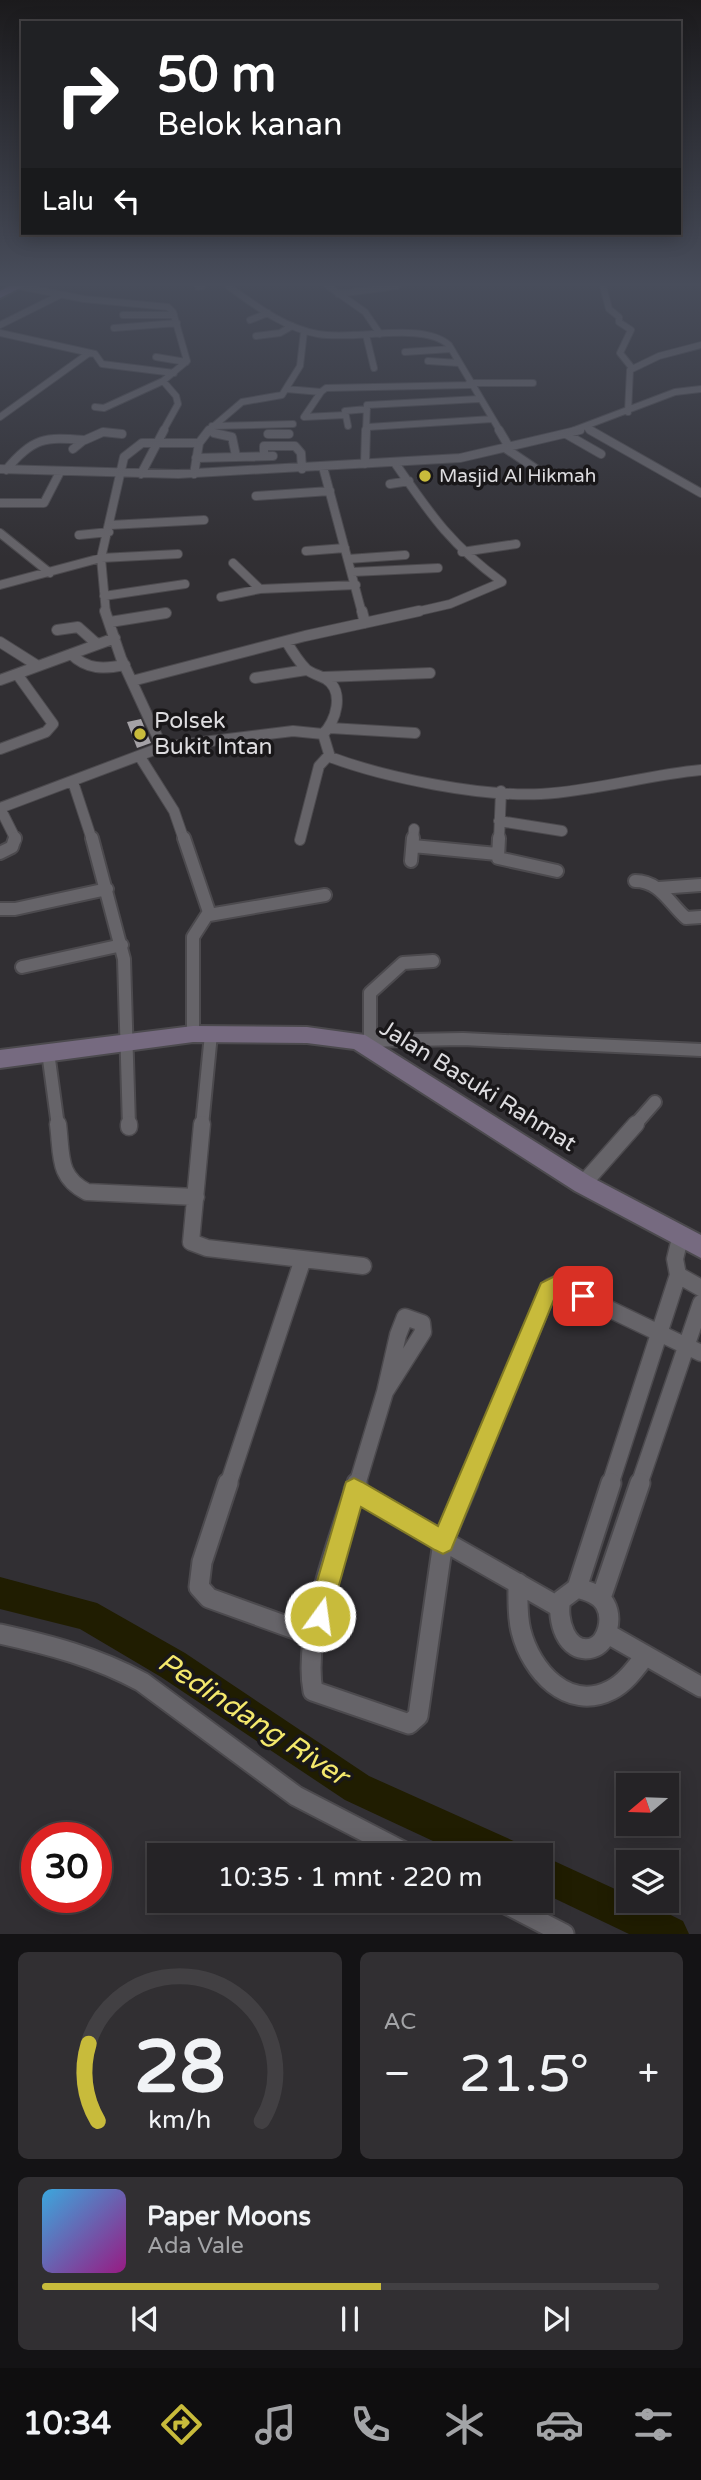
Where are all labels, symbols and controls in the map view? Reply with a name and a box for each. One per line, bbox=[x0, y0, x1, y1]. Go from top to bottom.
text: 50 m bbox=[157, 46, 276, 105]
icon: right bbox=[42, 49, 133, 140]
text: Belok kanan bbox=[157, 106, 342, 144]
icon: left bbox=[108, 182, 146, 220]
text: Lalu bbox=[42, 186, 94, 217]
place label: Masjid Al Hikmah bbox=[439, 465, 596, 487]
marker: Masjid Al Hikmah bbox=[417, 468, 433, 484]
place label: Polsek Bukit Intan bbox=[154, 707, 273, 761]
marker: Polsek Bukit Intan bbox=[132, 726, 148, 742]
street label: Jalan Basuki Rahmat bbox=[375, 1014, 582, 1158]
pin bbox=[553, 1266, 613, 1326]
icon: arrive bbox=[564, 1277, 602, 1315]
position arrow bbox=[283, 1579, 357, 1653]
water label: Pedindang River bbox=[152, 1645, 357, 1795]
north arrow bbox=[616, 1773, 679, 1836]
map controls bbox=[616, 1773, 679, 1913]
speed limit sign: 30 bbox=[21, 1822, 112, 1913]
button: layers bbox=[616, 1850, 679, 1913]
text: 10:35 · 1 mnt · 220 m bbox=[218, 1862, 482, 1893]
text: AC bbox=[384, 2008, 416, 2036]
text: 28 bbox=[134, 2025, 225, 2113]
text: 21.5° bbox=[459, 2043, 589, 2106]
text: − bbox=[384, 2051, 411, 2097]
text: + bbox=[638, 2051, 659, 2097]
text: km/h bbox=[148, 2105, 211, 2135]
text: Paper Moons bbox=[147, 2201, 311, 2232]
text: Ada Vale bbox=[147, 2232, 244, 2260]
icon: previous bbox=[126, 2300, 164, 2338]
icon: pause bbox=[331, 2300, 369, 2338]
icon: next bbox=[537, 2300, 575, 2338]
icon: directions bbox=[157, 2400, 206, 2449]
icon: music bbox=[251, 2400, 300, 2449]
icon: phone bbox=[346, 2400, 395, 2449]
icon: climate bbox=[440, 2400, 489, 2449]
icon: car bbox=[535, 2400, 584, 2449]
icon: filters bbox=[629, 2400, 678, 2449]
text: 10:34 bbox=[23, 2405, 111, 2443]

